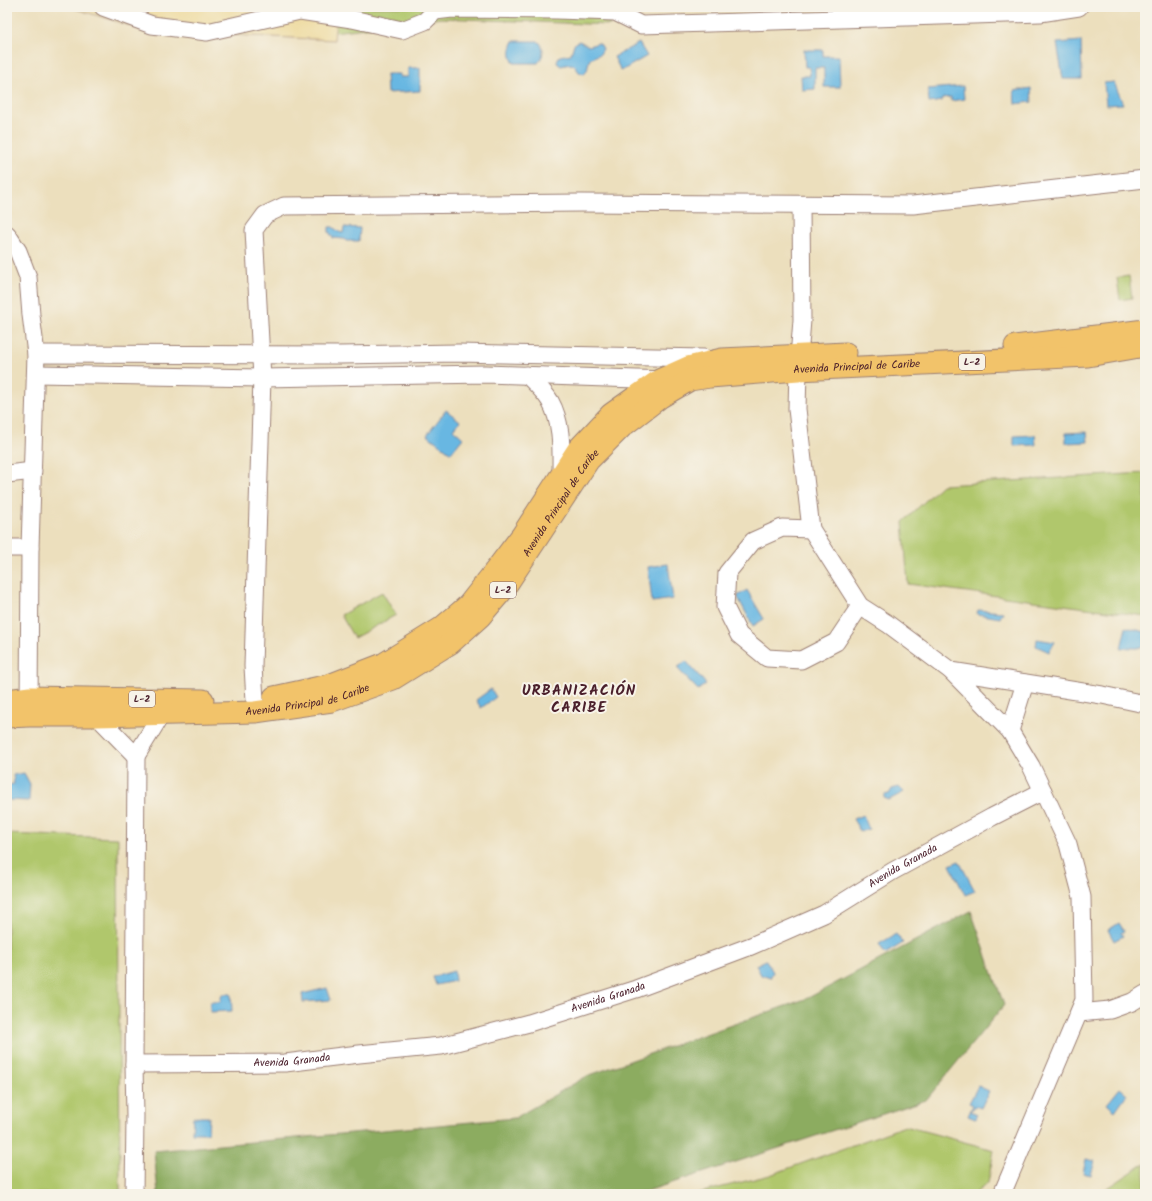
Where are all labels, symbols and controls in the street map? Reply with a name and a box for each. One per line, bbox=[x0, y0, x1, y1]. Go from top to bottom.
road number: L-2 bbox=[959, 354, 985, 370]
street label: Avenida Principal de Caribe bbox=[793, 355, 920, 379]
street label: Avenida Principal de Caribe bbox=[518, 445, 604, 561]
road number: L-2 bbox=[490, 582, 516, 598]
street label: Avenida Principal de Caribe bbox=[245, 679, 372, 721]
district label: URBANIZACIÓN CARIBE bbox=[522, 679, 636, 720]
road number: L-2 bbox=[129, 691, 155, 707]
street label: Avenida Granada bbox=[865, 839, 941, 893]
street label: Avenida Granada bbox=[569, 977, 648, 1018]
street label: Avenida Granada bbox=[253, 1049, 331, 1072]

